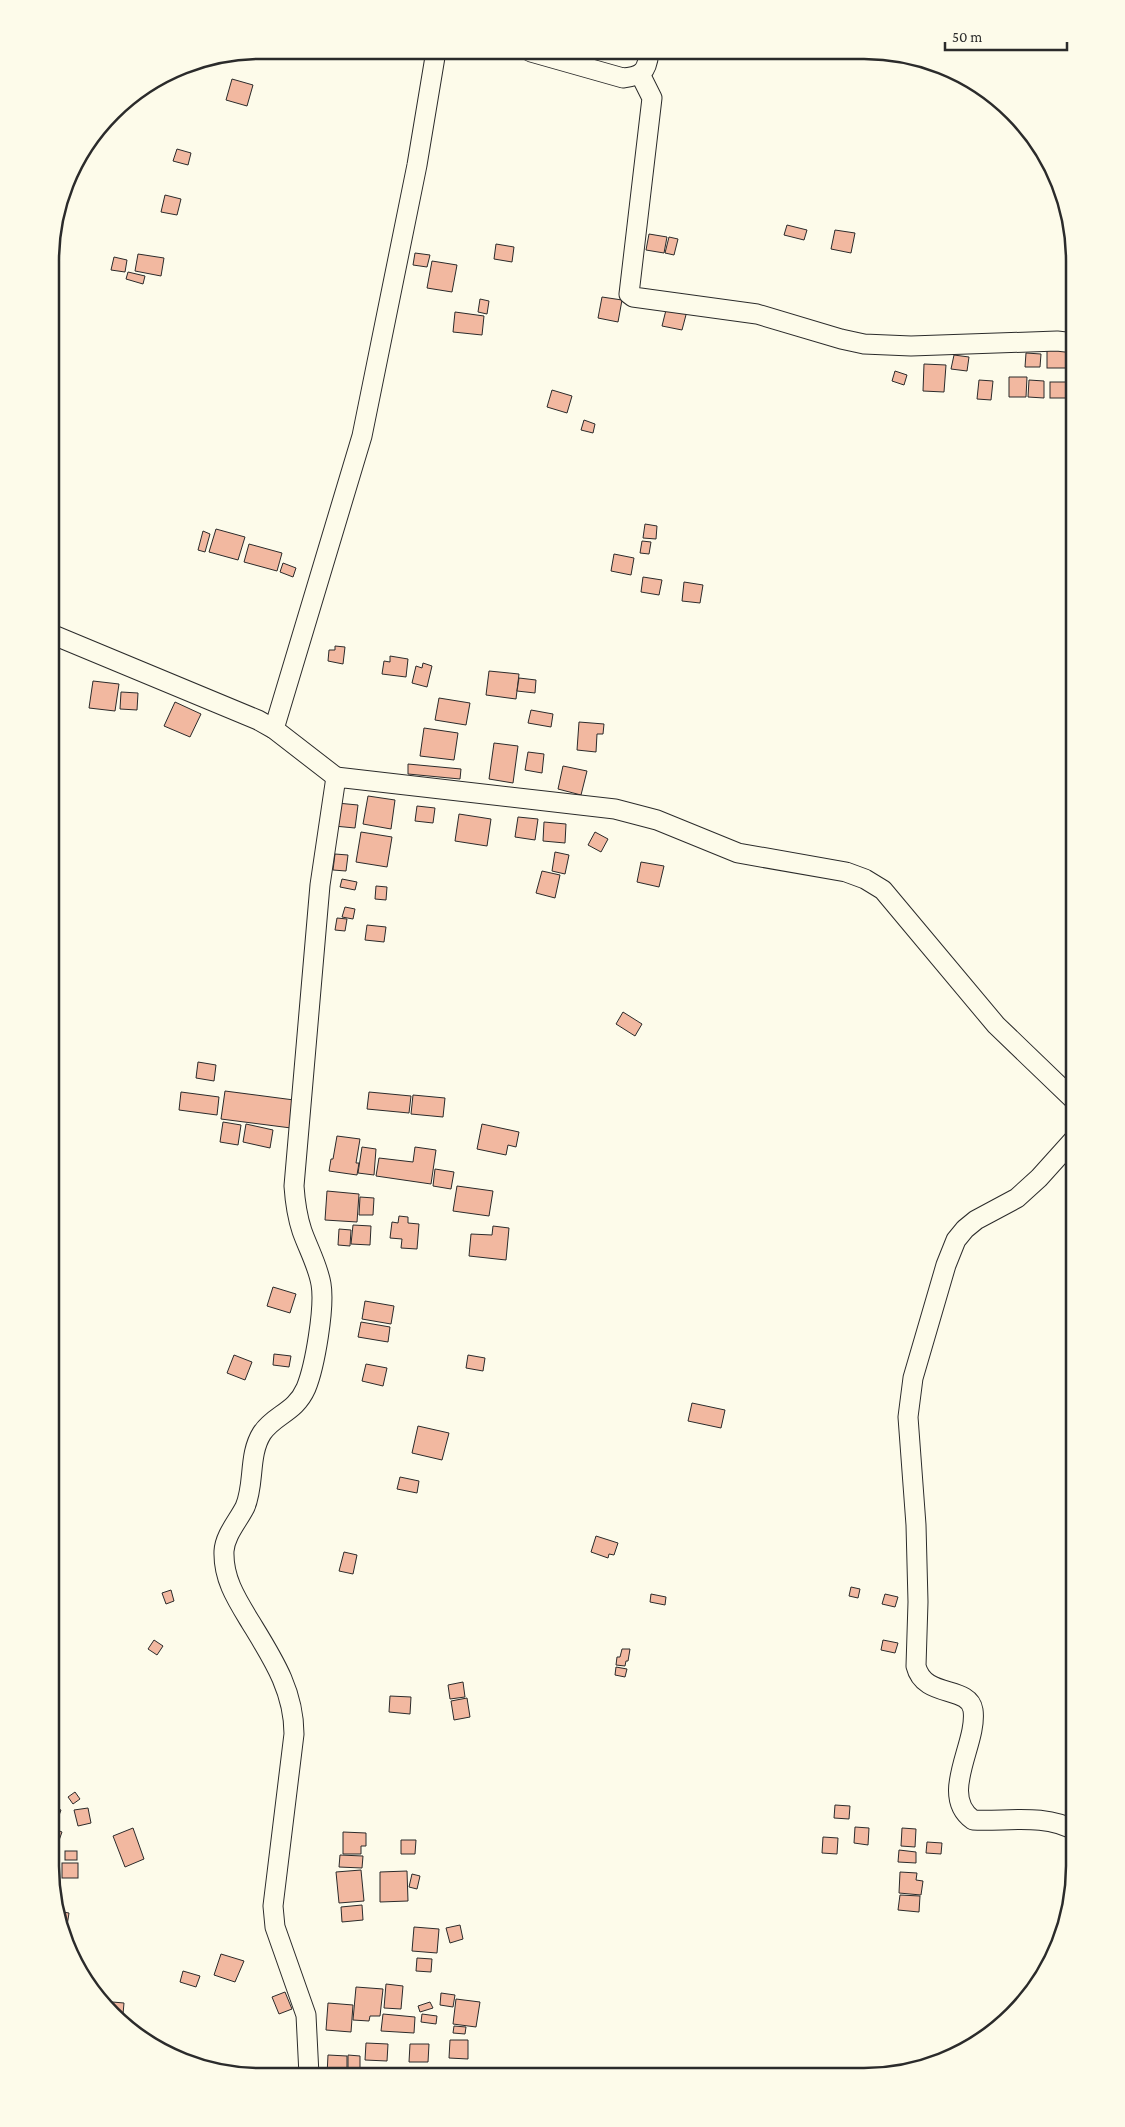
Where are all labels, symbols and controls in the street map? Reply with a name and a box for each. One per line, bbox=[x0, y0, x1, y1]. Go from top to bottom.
scale bar bbox=[945, 20, 1068, 52]
text: 50 m bbox=[952, 29, 982, 45]

